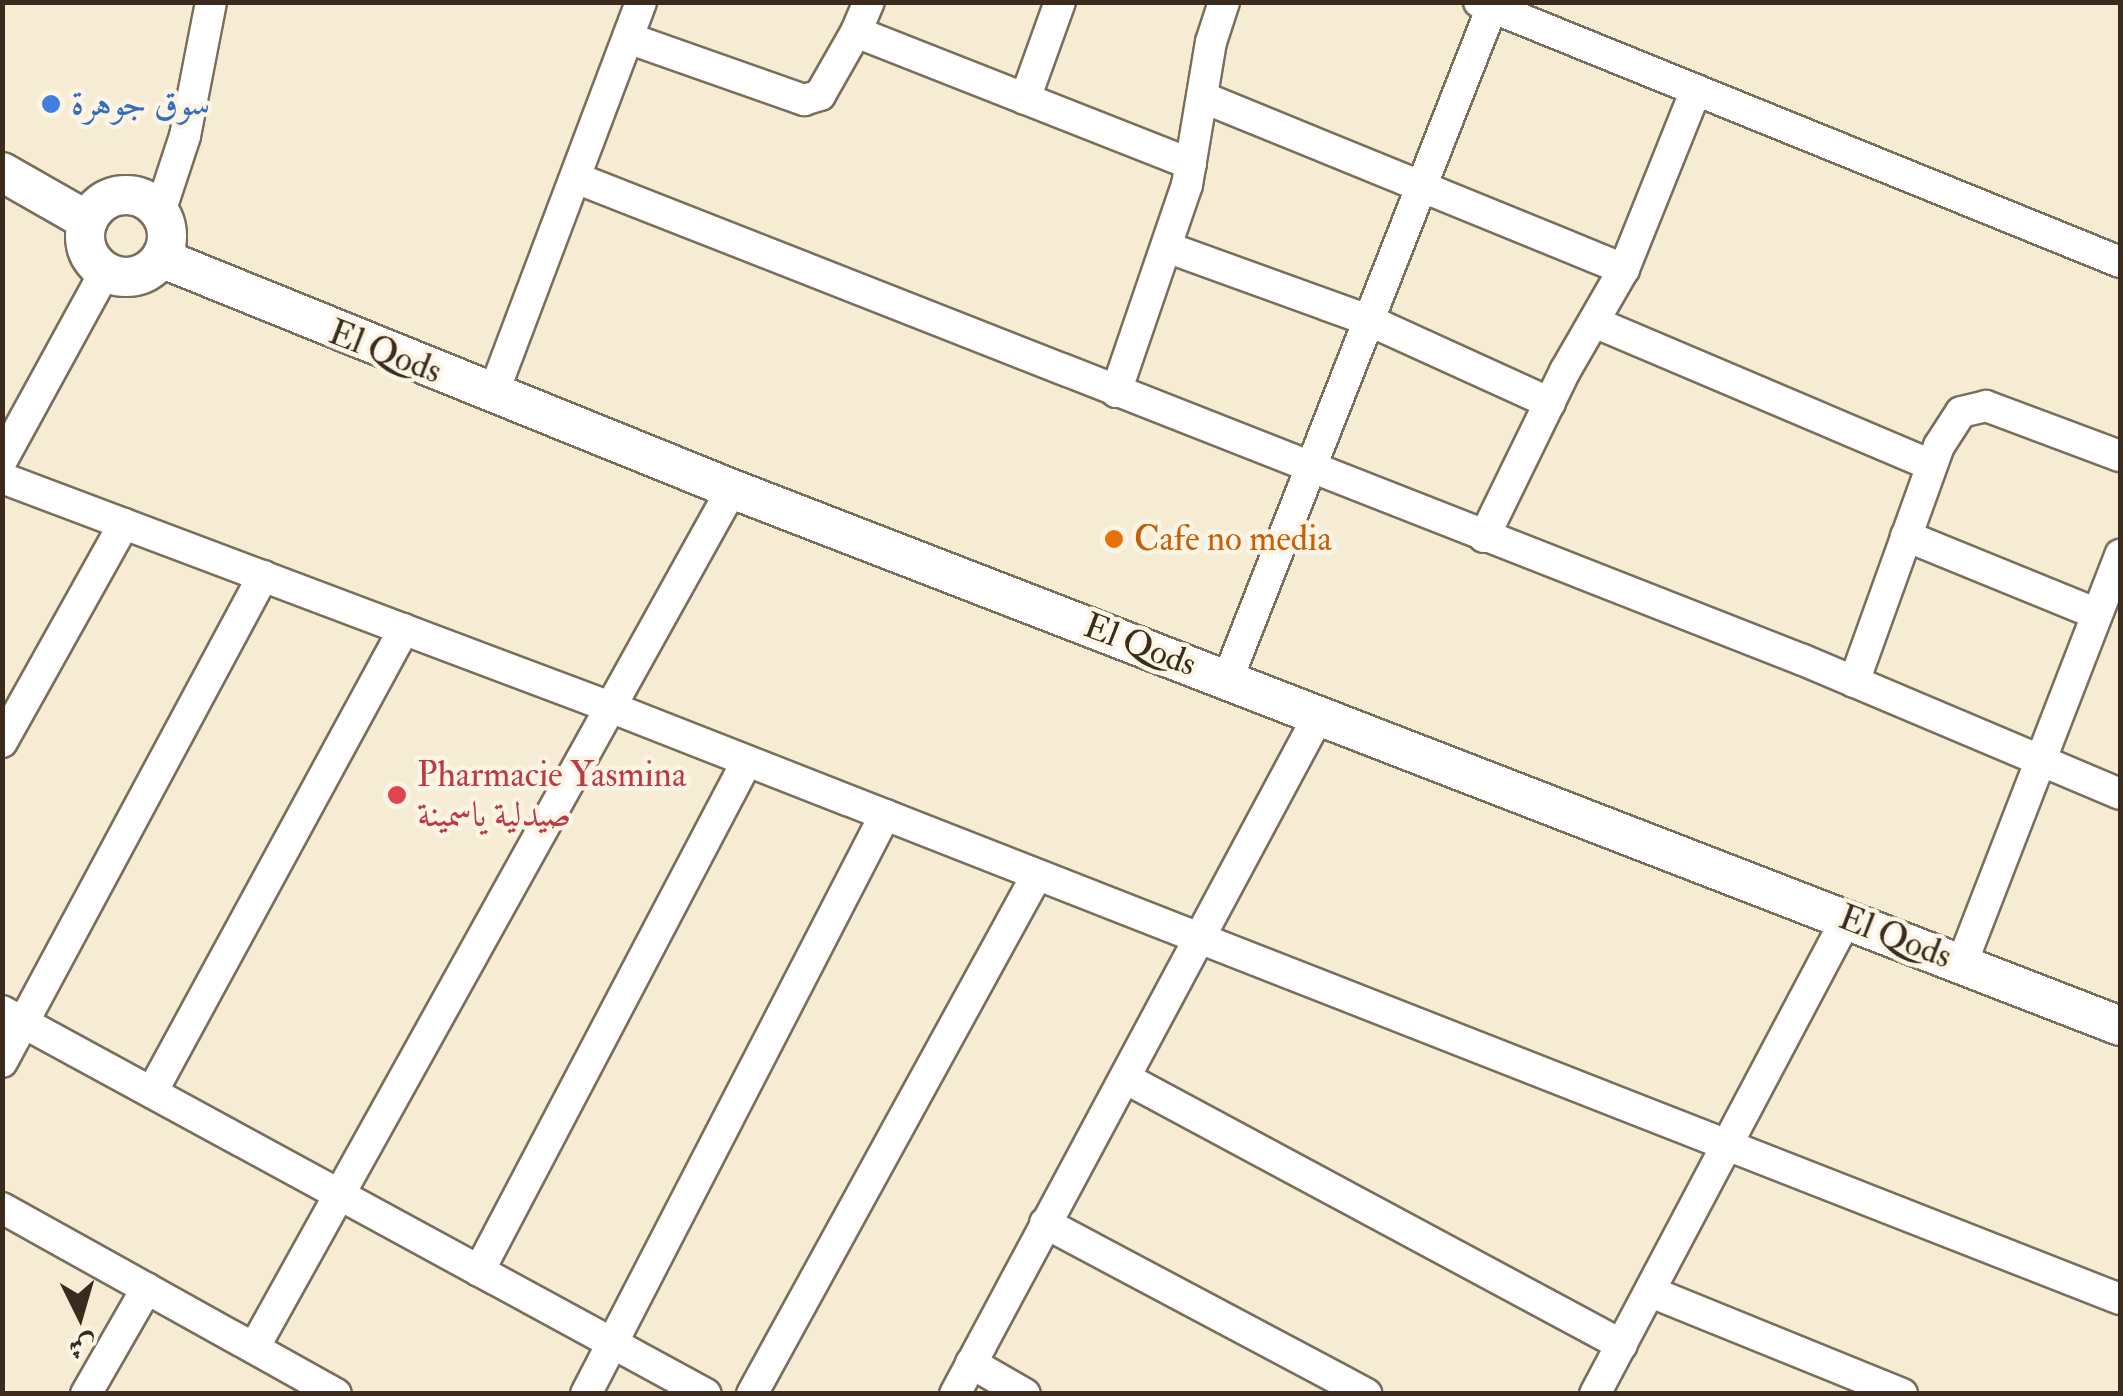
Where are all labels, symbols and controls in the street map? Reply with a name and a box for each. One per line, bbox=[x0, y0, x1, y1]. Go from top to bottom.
place label: سوق جوهرة bbox=[71, 83, 210, 125]
marker: سوق جوهرة bbox=[40, 93, 62, 115]
street label: El Qods bbox=[323, 311, 447, 393]
place label: Cafe no media bbox=[1134, 518, 1332, 560]
marker: Cafe no media bbox=[1103, 528, 1125, 550]
street label: El Qods bbox=[1078, 604, 1202, 686]
place label: Pharmacie Yasmina صيدلية ياسمينة bbox=[417, 754, 686, 836]
marker: Pharmacie Yasmina صيدلية ياسمينة bbox=[386, 784, 408, 806]
street label: El Qods bbox=[1833, 896, 1957, 978]
north arrow bbox=[30, 1266, 130, 1366]
text: ش bbox=[67, 1328, 98, 1365]

